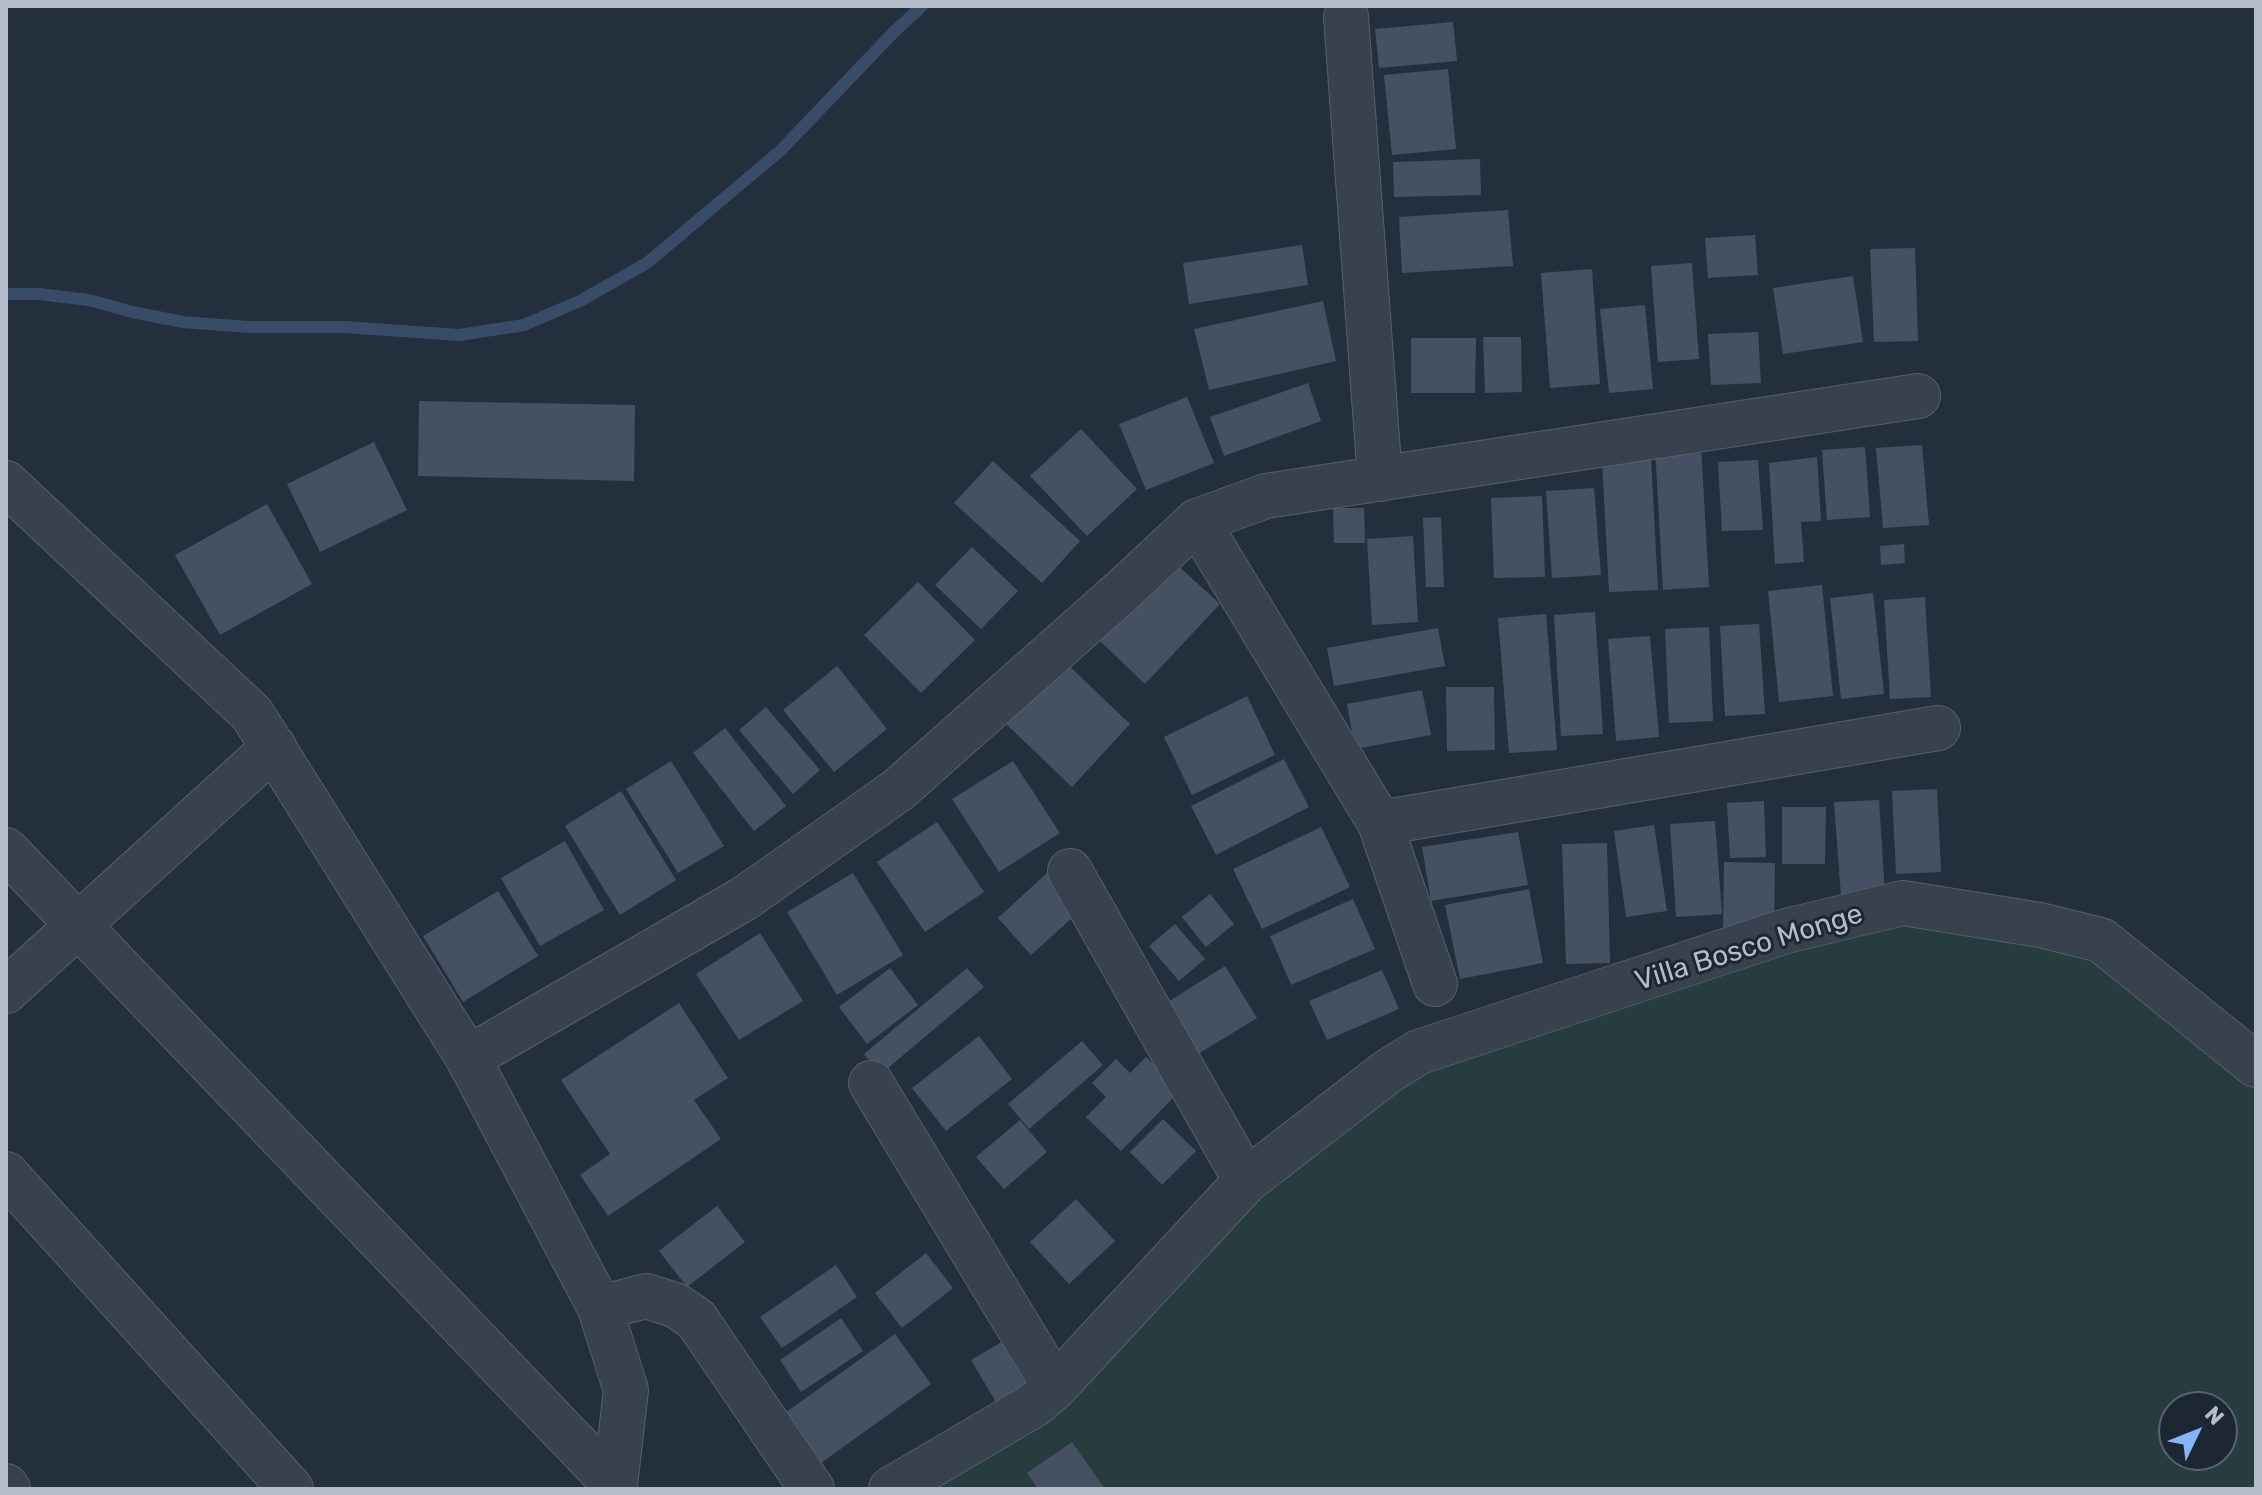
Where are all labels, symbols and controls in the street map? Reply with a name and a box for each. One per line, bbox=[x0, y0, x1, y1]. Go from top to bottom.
street label: Villa Bosco Monge bbox=[1631, 897, 1867, 999]
north arrow bbox=[2158, 1391, 2238, 1471]
text: N bbox=[2199, 1401, 2230, 1431]

